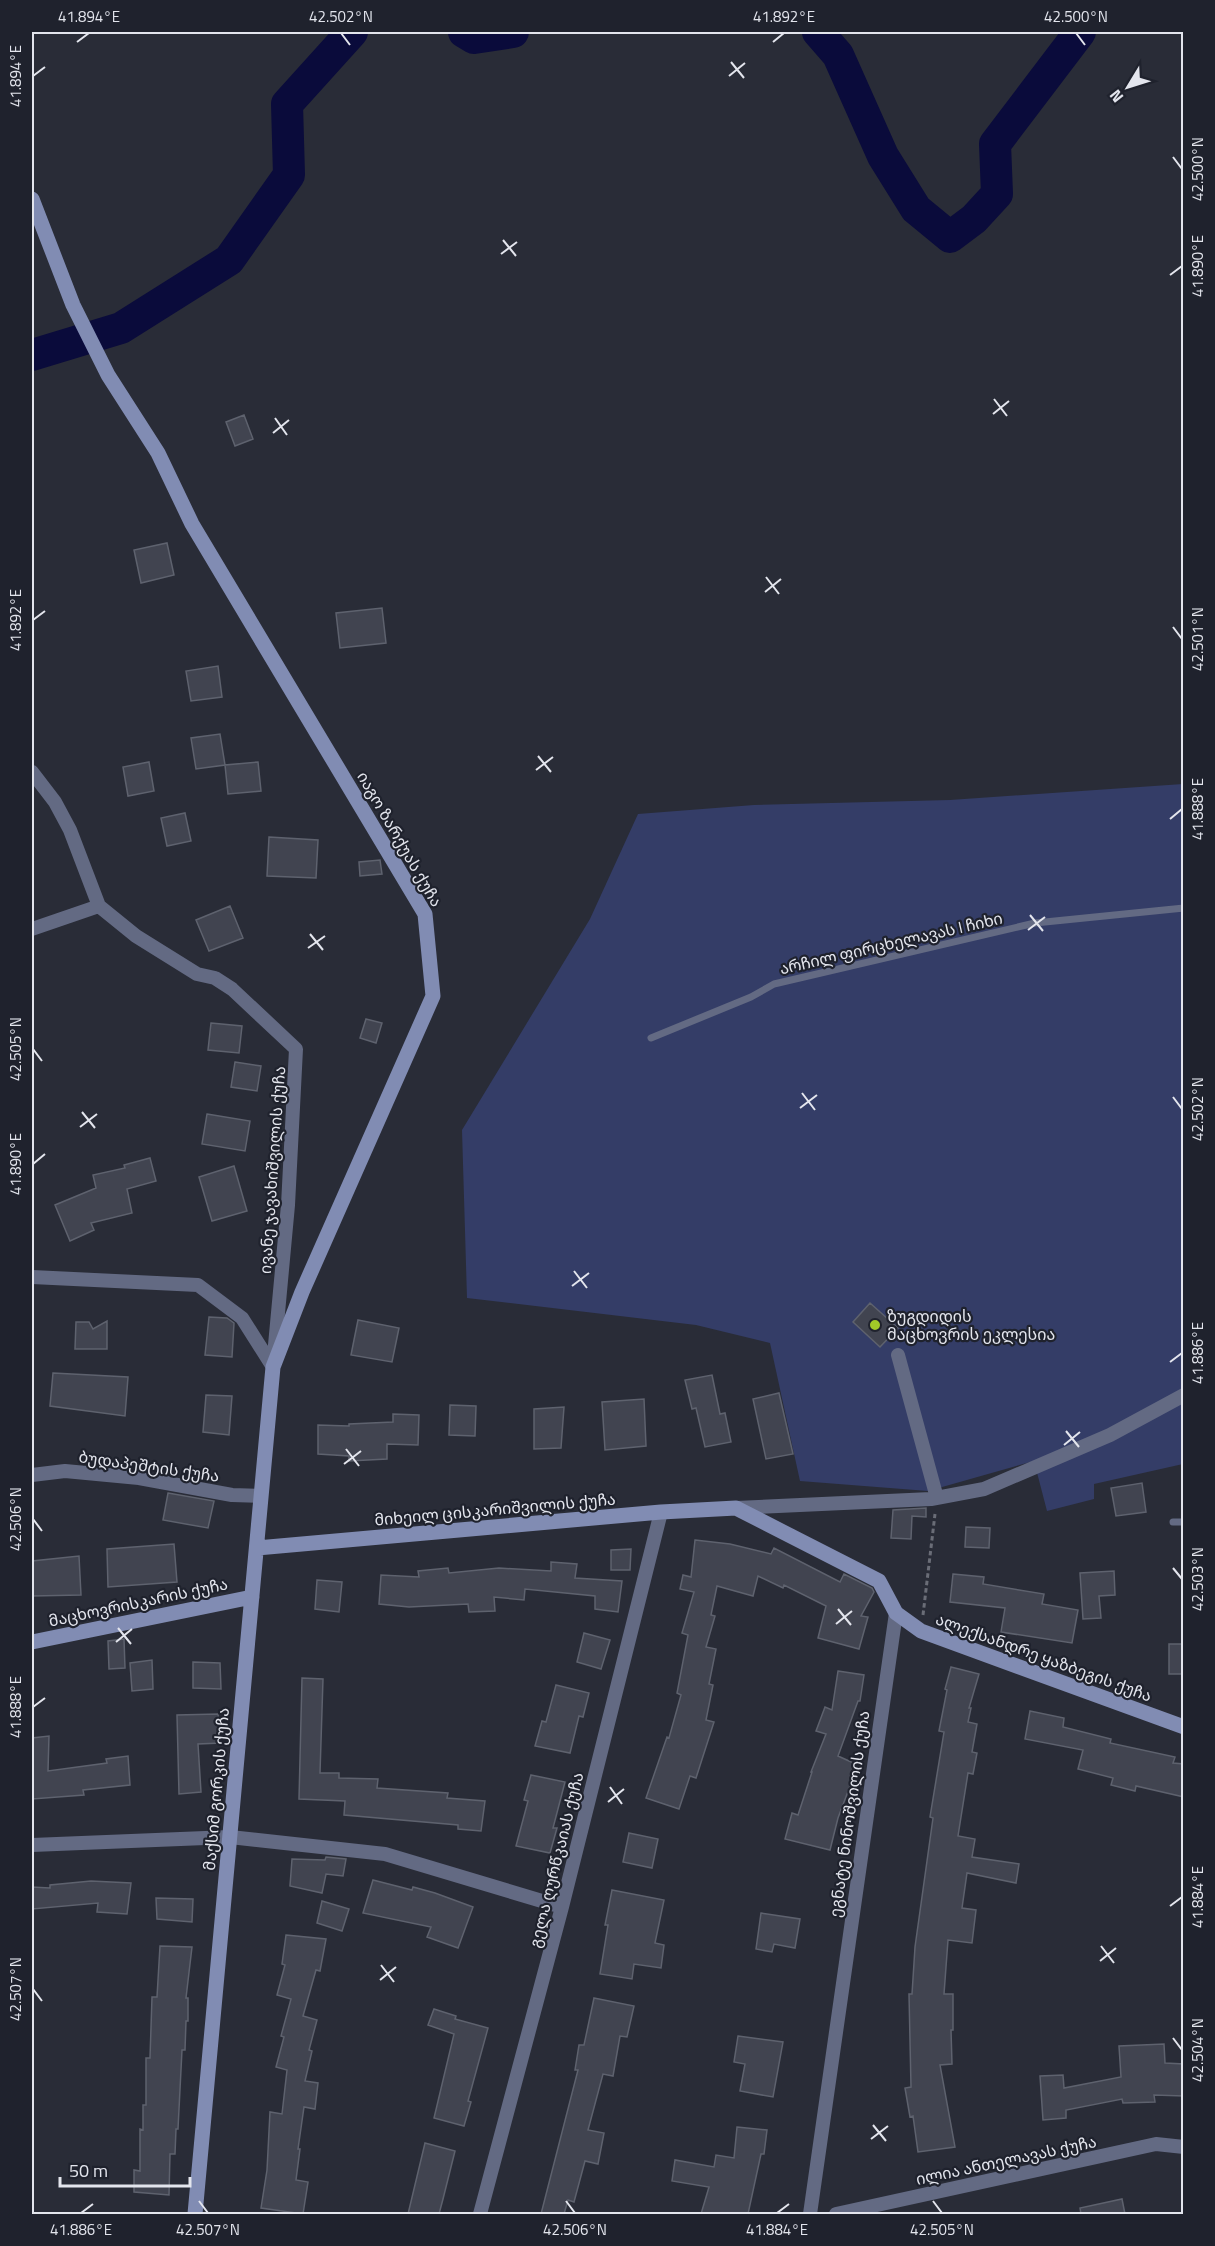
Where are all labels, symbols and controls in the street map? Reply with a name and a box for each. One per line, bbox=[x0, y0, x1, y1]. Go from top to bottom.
text: 41.894°E bbox=[58, 5, 120, 28]
text: 42.502°N bbox=[309, 5, 373, 28]
text: 41.892°E bbox=[753, 5, 815, 28]
text: 42.500°N bbox=[1044, 5, 1108, 28]
text: 41.894°E bbox=[4, 45, 27, 107]
north arrow bbox=[1098, 57, 1158, 117]
text: N bbox=[1103, 84, 1129, 108]
text: 42.500°N bbox=[1186, 137, 1209, 201]
text: 41.890°E bbox=[1186, 235, 1209, 297]
text: 41.892°E bbox=[4, 589, 27, 651]
text: 42.501°N bbox=[1186, 607, 1209, 671]
street label: იაგო ზარქუას ქუჩა bbox=[351, 767, 449, 911]
text: 41.888°E bbox=[1186, 778, 1209, 840]
street label: არჩილ ფირცხელავას I ჩიხი bbox=[777, 906, 1005, 980]
text: 42.505°N bbox=[4, 1017, 27, 1081]
street label: ივანე ჯავახიშვილის ქუჩა bbox=[253, 1065, 291, 1275]
text: 42.502°N bbox=[1186, 1077, 1209, 1141]
text: 41.890°E bbox=[4, 1133, 27, 1195]
place label: ზუგდიდის მაცხოვრის ეკლესია bbox=[887, 1304, 1055, 1346]
marker: ზუგდიდის მაცხოვრის ეკლესია bbox=[868, 1318, 882, 1332]
text: 41.886°E bbox=[1186, 1322, 1209, 1384]
street label: ბუდაპეშტის ქუჩა bbox=[77, 1444, 221, 1488]
street label: მიხეილ ცისკარიშვილის ქუჩა bbox=[373, 1486, 617, 1532]
text: 42.506°N bbox=[4, 1487, 27, 1551]
text: 42.503°N bbox=[1186, 1547, 1209, 1611]
street label: მაცხოვრისკარის ქუჩა bbox=[46, 1571, 230, 1633]
street label: ალექსანდრე ყაზბეგის ქუჩა bbox=[933, 1607, 1155, 1707]
text: 41.888°E bbox=[4, 1676, 27, 1738]
street label: მაქსიმ გორკის ქუჩა bbox=[197, 1707, 235, 1871]
street label: ეგნატე ნინოშვილის ქუჩა bbox=[823, 1709, 875, 1919]
street label: გელა ღურწკაიას ქუჩა bbox=[523, 1770, 589, 1950]
text: 41.884°E bbox=[1186, 1866, 1209, 1928]
text: 42.507°N bbox=[4, 1957, 27, 2021]
text: 42.504°N bbox=[1186, 2018, 1209, 2082]
street label: ილია ანთელავას ქუჩა bbox=[913, 2129, 1099, 2191]
scale bar bbox=[60, 2150, 190, 2188]
text: 50 m bbox=[69, 2157, 108, 2184]
text: 41.886°E bbox=[50, 2218, 112, 2241]
text: 42.507°N bbox=[176, 2218, 240, 2241]
text: 42.506°N bbox=[543, 2218, 607, 2241]
text: 41.884°E bbox=[746, 2218, 808, 2241]
text: 42.505°N bbox=[910, 2218, 974, 2241]

